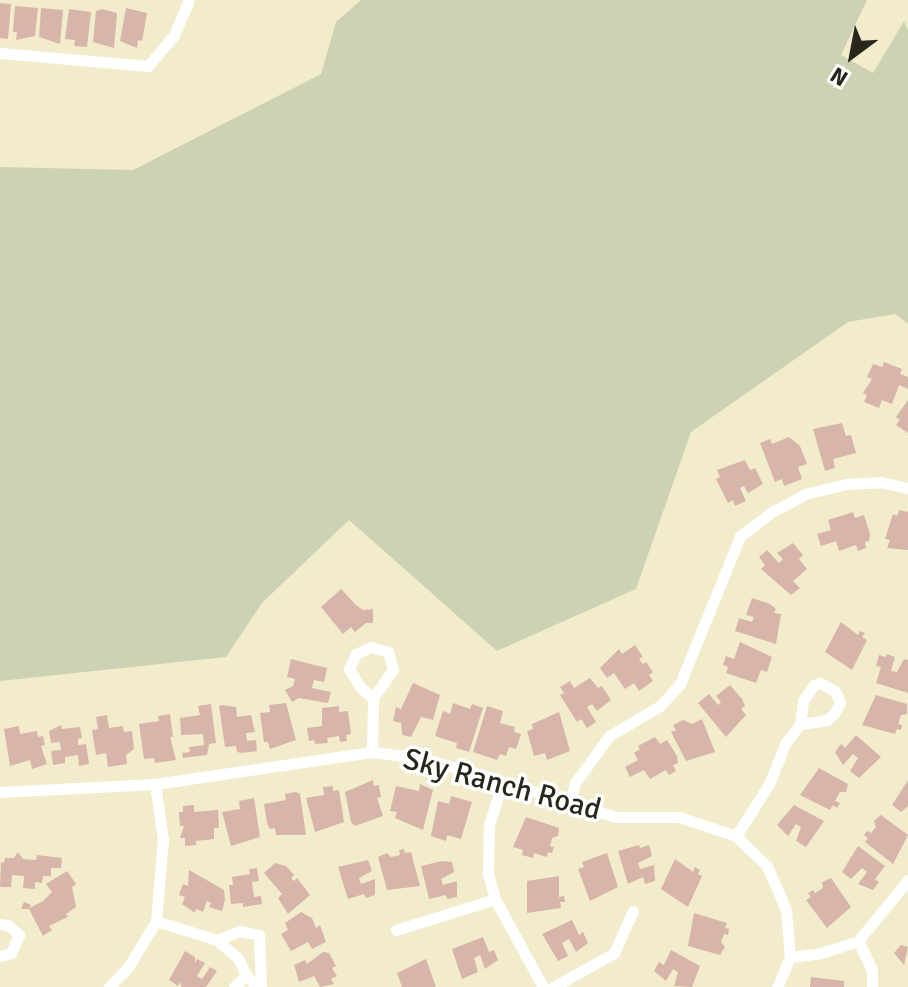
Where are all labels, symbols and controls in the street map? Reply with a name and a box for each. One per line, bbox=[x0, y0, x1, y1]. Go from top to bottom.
north arrow bbox=[812, 16, 892, 96]
text: N bbox=[825, 61, 853, 92]
street label: Sky Ranch Road bbox=[399, 741, 605, 829]

